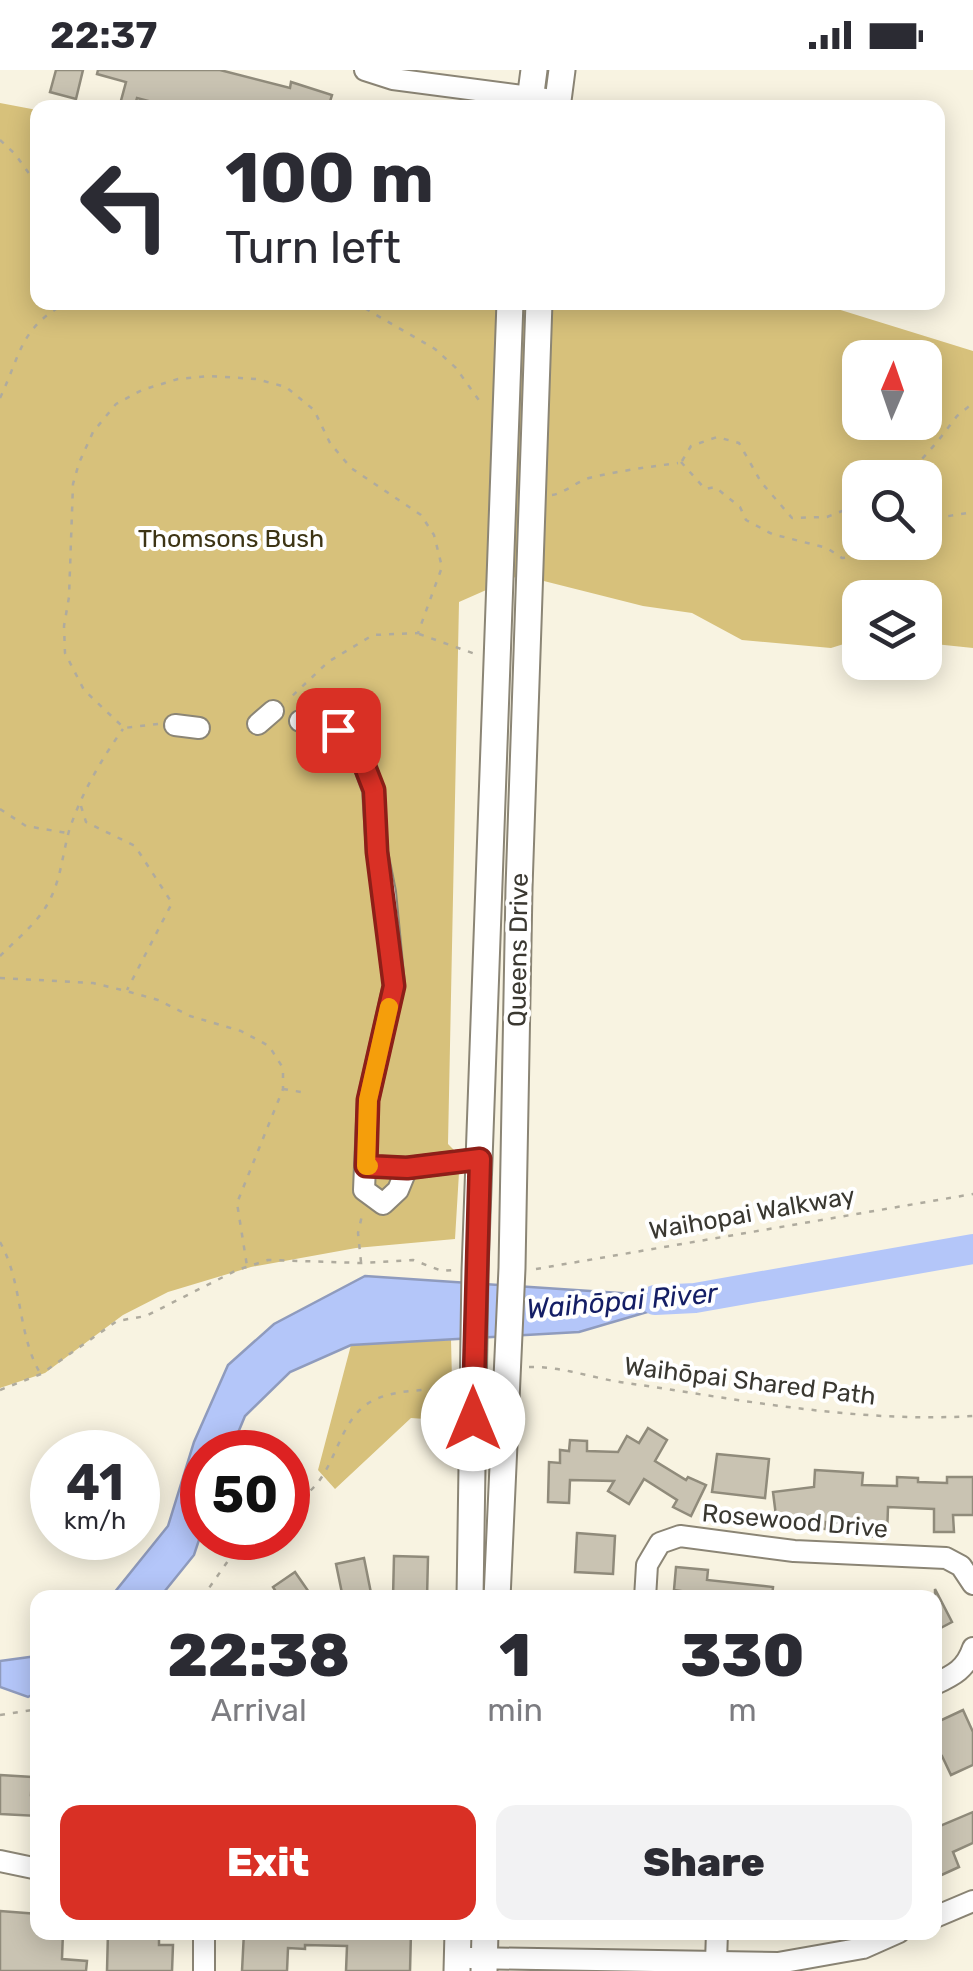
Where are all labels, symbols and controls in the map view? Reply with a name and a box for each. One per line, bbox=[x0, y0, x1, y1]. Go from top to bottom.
text: 22:37 bbox=[50, 12, 157, 58]
text: 100 m bbox=[225, 137, 434, 220]
icon: left bbox=[60, 140, 190, 270]
text: Turn left bbox=[225, 221, 401, 274]
north arrow bbox=[842, 340, 942, 440]
map controls bbox=[842, 340, 942, 680]
button: search bbox=[842, 460, 942, 560]
park label: Thomsons Bush bbox=[138, 524, 324, 553]
button: layers bbox=[842, 580, 942, 680]
pin bbox=[296, 688, 381, 773]
icon: arrive bbox=[311, 703, 366, 758]
street label: Queens Drive bbox=[502, 873, 534, 1027]
street label: Waihopai Walkway bbox=[647, 1181, 857, 1245]
water label: Waihōpai River bbox=[525, 1276, 720, 1326]
street label: Waihōpai Shared Path bbox=[623, 1351, 877, 1411]
position arrow bbox=[421, 1367, 525, 1471]
speed limit sign: 50 bbox=[180, 1430, 310, 1560]
text: 41 bbox=[66, 1453, 124, 1513]
street label: Rosewood Drive bbox=[701, 1498, 889, 1544]
text: km/h bbox=[64, 1506, 126, 1535]
text: 22:38 bbox=[168, 1620, 350, 1691]
text: 1 bbox=[499, 1620, 531, 1691]
text: 330 bbox=[680, 1620, 804, 1691]
text: Arrival bbox=[211, 1691, 307, 1729]
text: min bbox=[487, 1691, 543, 1729]
text: m bbox=[728, 1691, 757, 1729]
button: Exit bbox=[60, 1805, 476, 1920]
button: Share bbox=[496, 1805, 912, 1920]

